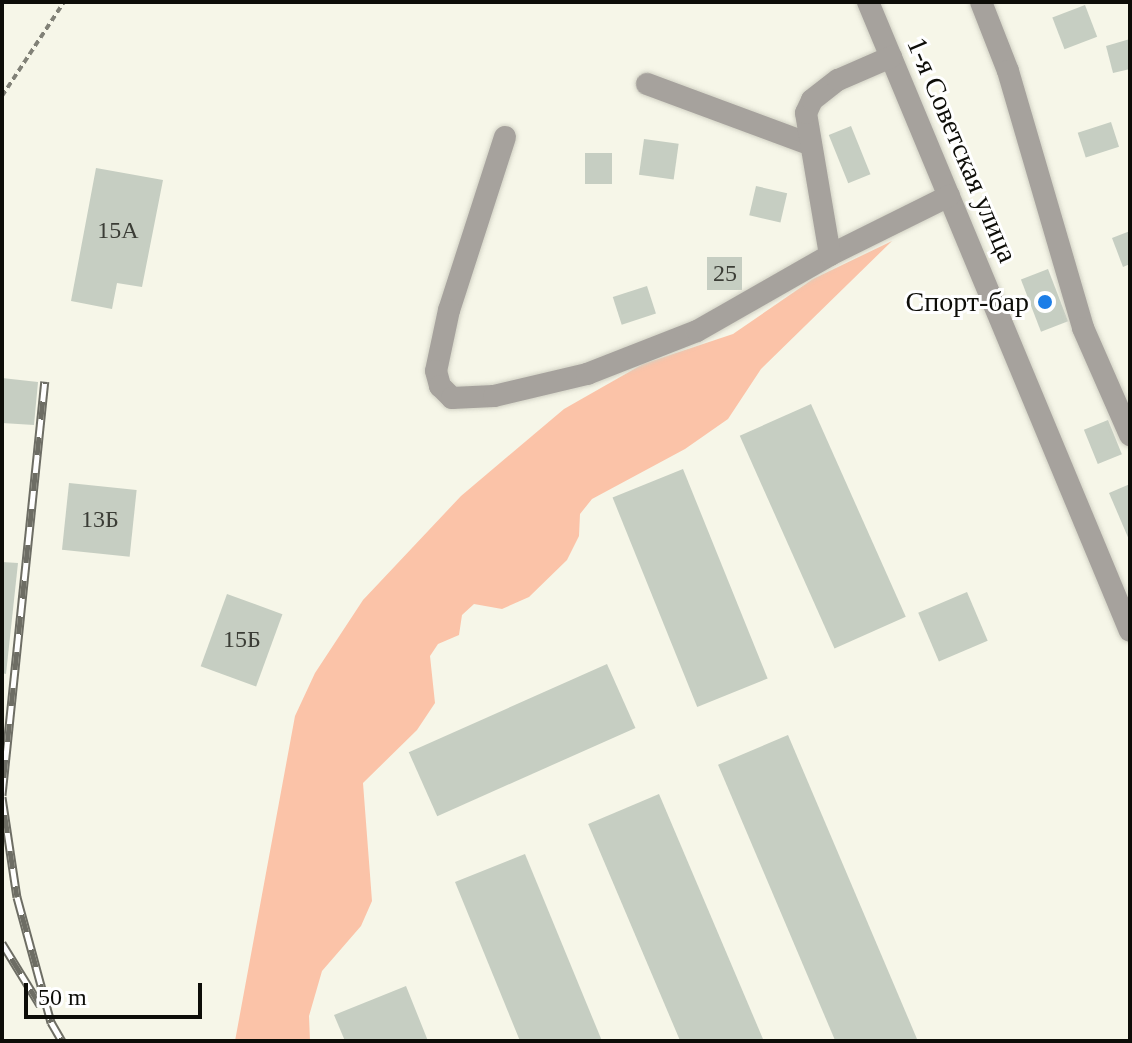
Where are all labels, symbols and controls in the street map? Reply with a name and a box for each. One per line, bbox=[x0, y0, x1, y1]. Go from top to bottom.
street label: 1-я Советская улица bbox=[899, 33, 1025, 267]
house number: 15А bbox=[97, 217, 139, 245]
house number: 25 bbox=[713, 260, 737, 288]
place label: Спорт-бар bbox=[905, 285, 1029, 319]
marker: Спорт-бар bbox=[1036, 293, 1054, 311]
house number: 13Б bbox=[81, 506, 119, 534]
house number: 15Б bbox=[223, 626, 261, 654]
scale bar bbox=[28, 967, 206, 1017]
text: 50 m bbox=[38, 984, 87, 1010]

